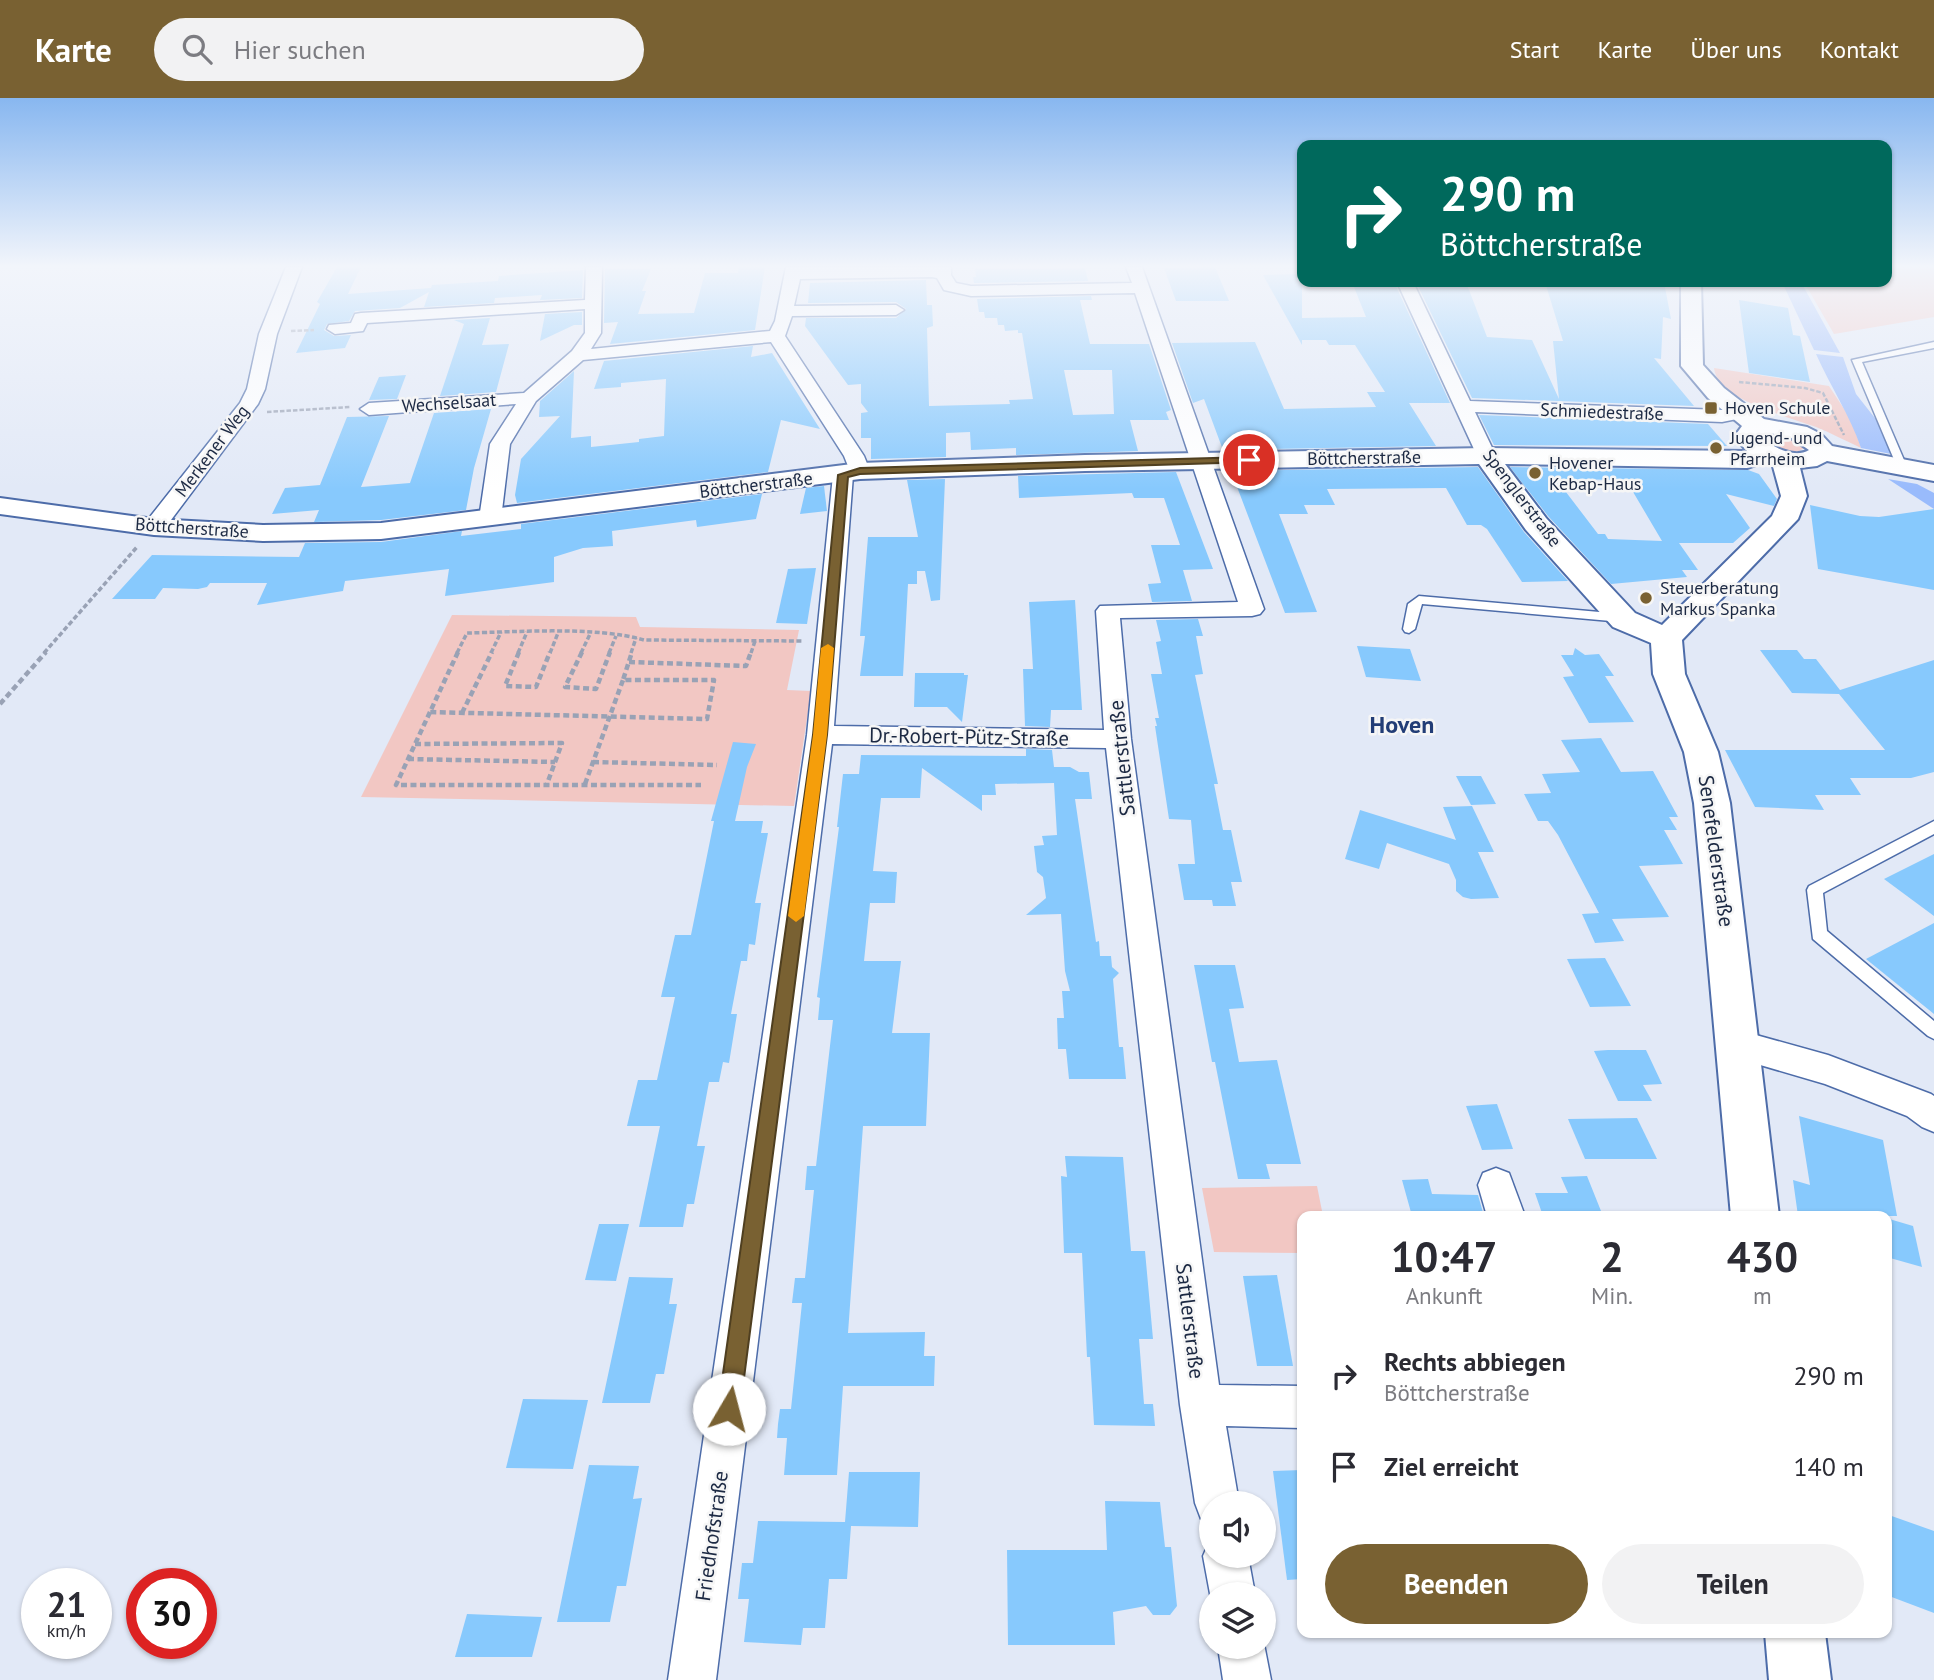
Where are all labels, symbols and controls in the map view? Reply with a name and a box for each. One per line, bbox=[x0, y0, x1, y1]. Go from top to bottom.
search box bbox=[154, 18, 644, 81]
text: Karte bbox=[35, 28, 112, 71]
icon: search bbox=[178, 30, 216, 68]
text: Hier suchen bbox=[234, 33, 366, 66]
text: Start bbox=[1510, 34, 1559, 65]
text: Karte bbox=[1597, 34, 1652, 65]
text: Über uns bbox=[1690, 34, 1782, 65]
text: Kontakt bbox=[1820, 34, 1899, 65]
text: 290 m bbox=[1440, 161, 1575, 225]
icon: right bbox=[1325, 168, 1416, 259]
text: Böttcherstraße bbox=[1440, 223, 1643, 265]
street label: Wechselsaat bbox=[401, 388, 497, 417]
place label: Hoven Schule bbox=[1725, 396, 1830, 419]
street label: Schmiedestraße bbox=[1540, 398, 1664, 425]
street label: Merkener Weg bbox=[169, 400, 254, 501]
marker: Hoven Schule bbox=[1703, 400, 1719, 416]
place label: Jugend- und Pfarrheim bbox=[1729, 426, 1822, 470]
pin bbox=[1219, 430, 1279, 490]
marker: Jugend- und Pfarrheim bbox=[1708, 440, 1724, 456]
icon: arrive bbox=[1230, 441, 1268, 479]
street label: Spenglerstraße bbox=[1478, 444, 1567, 551]
street label: Böttcherstraße bbox=[1307, 445, 1421, 470]
place label: Hovener Kebap-Haus bbox=[1549, 451, 1641, 495]
marker: Hovener Kebap-Haus bbox=[1527, 465, 1543, 481]
street label: Böttcherstraße bbox=[698, 466, 814, 503]
street label: Böttcherstraße bbox=[134, 512, 250, 543]
place label: Steuerberatung Markus Spanka bbox=[1660, 576, 1779, 620]
marker: Steuerberatung Markus Spanka bbox=[1638, 590, 1654, 606]
street label: Sattlerstraße bbox=[1102, 699, 1141, 817]
district label: Hoven bbox=[1370, 709, 1434, 740]
street label: Dr.-Robert-Pütz-Straße bbox=[869, 721, 1069, 752]
street label: Senefelderstraße bbox=[1692, 773, 1741, 929]
text: 10:47 bbox=[1391, 1229, 1497, 1284]
text: 2 bbox=[1600, 1229, 1624, 1284]
text: 430 bbox=[1727, 1229, 1798, 1284]
street label: Sattlerstraße bbox=[1170, 1262, 1211, 1380]
text: Ankunft bbox=[1406, 1281, 1482, 1310]
text: Min. bbox=[1591, 1281, 1633, 1310]
text: m bbox=[1753, 1281, 1772, 1310]
text: Rechts abbiegen bbox=[1384, 1345, 1566, 1378]
icon: right bbox=[1325, 1357, 1363, 1395]
text: 290 m bbox=[1793, 1359, 1864, 1392]
position arrow bbox=[692, 1372, 766, 1446]
text: Böttcherstraße bbox=[1384, 1378, 1530, 1407]
icon: arrive bbox=[1325, 1448, 1363, 1486]
text: Ziel erreicht bbox=[1384, 1450, 1519, 1483]
text: 140 m bbox=[1793, 1450, 1864, 1483]
street label: Friedhofstraße bbox=[689, 1469, 734, 1603]
map controls bbox=[1199, 1491, 1276, 1659]
button: sound bbox=[1199, 1491, 1276, 1568]
button: Beenden bbox=[1325, 1544, 1588, 1624]
button: Teilen bbox=[1602, 1544, 1864, 1624]
speed limit sign: 30 bbox=[126, 1568, 217, 1659]
text: 21 bbox=[47, 1581, 86, 1627]
button: layers bbox=[1199, 1582, 1276, 1659]
text: km/h bbox=[47, 1619, 86, 1642]

